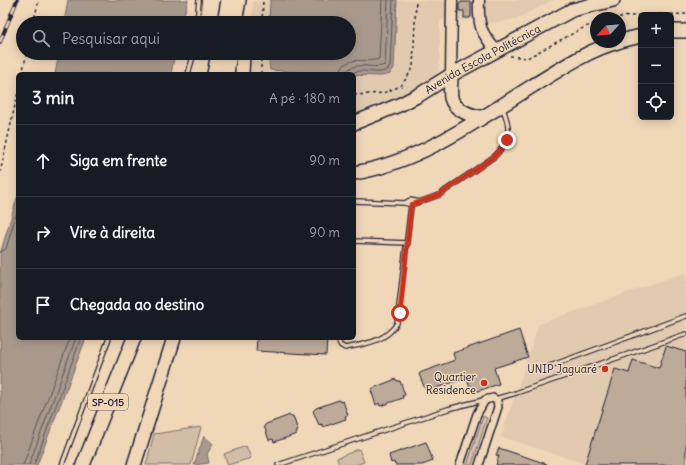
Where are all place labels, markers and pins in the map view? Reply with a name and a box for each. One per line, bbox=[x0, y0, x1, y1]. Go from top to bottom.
place label: UNIP Jaguaré bbox=[527, 362, 597, 376]
marker: UNIP Jaguaré bbox=[600, 364, 610, 374]
place label: Quartier Residence bbox=[426, 370, 477, 397]
marker: Quartier Residence bbox=[479, 378, 489, 388]

